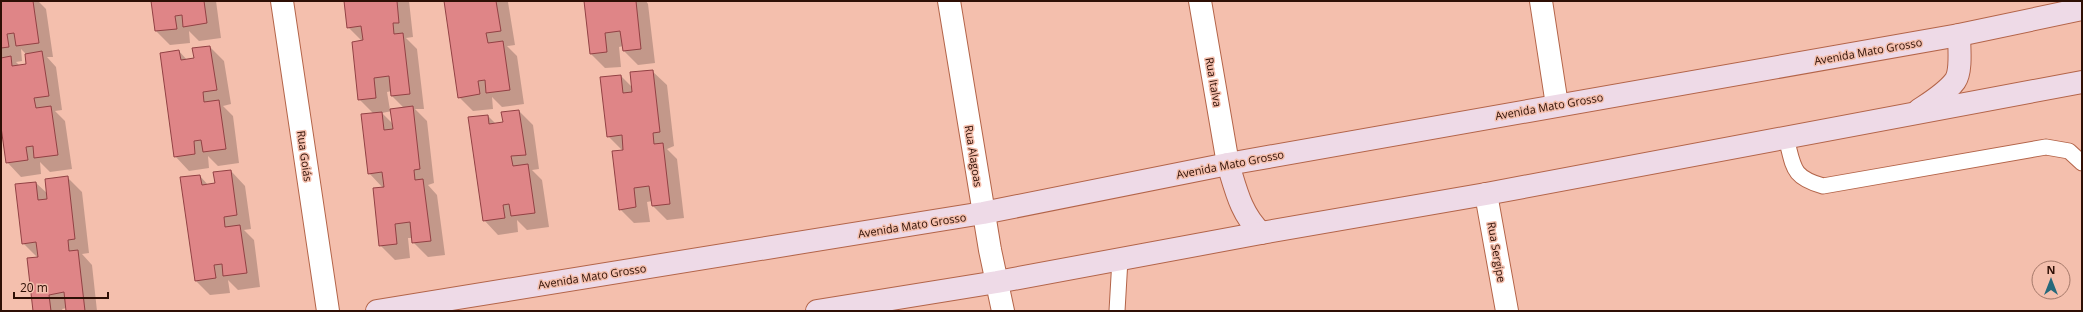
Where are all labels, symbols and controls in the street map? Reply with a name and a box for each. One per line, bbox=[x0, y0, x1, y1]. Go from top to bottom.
street label: Avenida Mato Grosso bbox=[1813, 34, 1924, 68]
street label: Rua Italva bbox=[1202, 56, 1226, 108]
street label: Avenida Mato Grosso bbox=[1494, 89, 1605, 123]
street label: Rua Alagoas bbox=[962, 124, 986, 188]
street label: Rua Goiás bbox=[294, 130, 316, 182]
street label: Avenida Mato Grosso bbox=[1175, 146, 1286, 182]
street label: Avenida Mato Grosso bbox=[857, 209, 968, 241]
street label: Rua Sergipe bbox=[1484, 221, 1510, 283]
street label: Avenida Mato Grosso bbox=[537, 260, 648, 292]
north arrow bbox=[2031, 260, 2071, 300]
text: N bbox=[2047, 262, 2055, 277]
scale bar bbox=[14, 274, 108, 300]
text: 20 m bbox=[20, 279, 48, 296]

